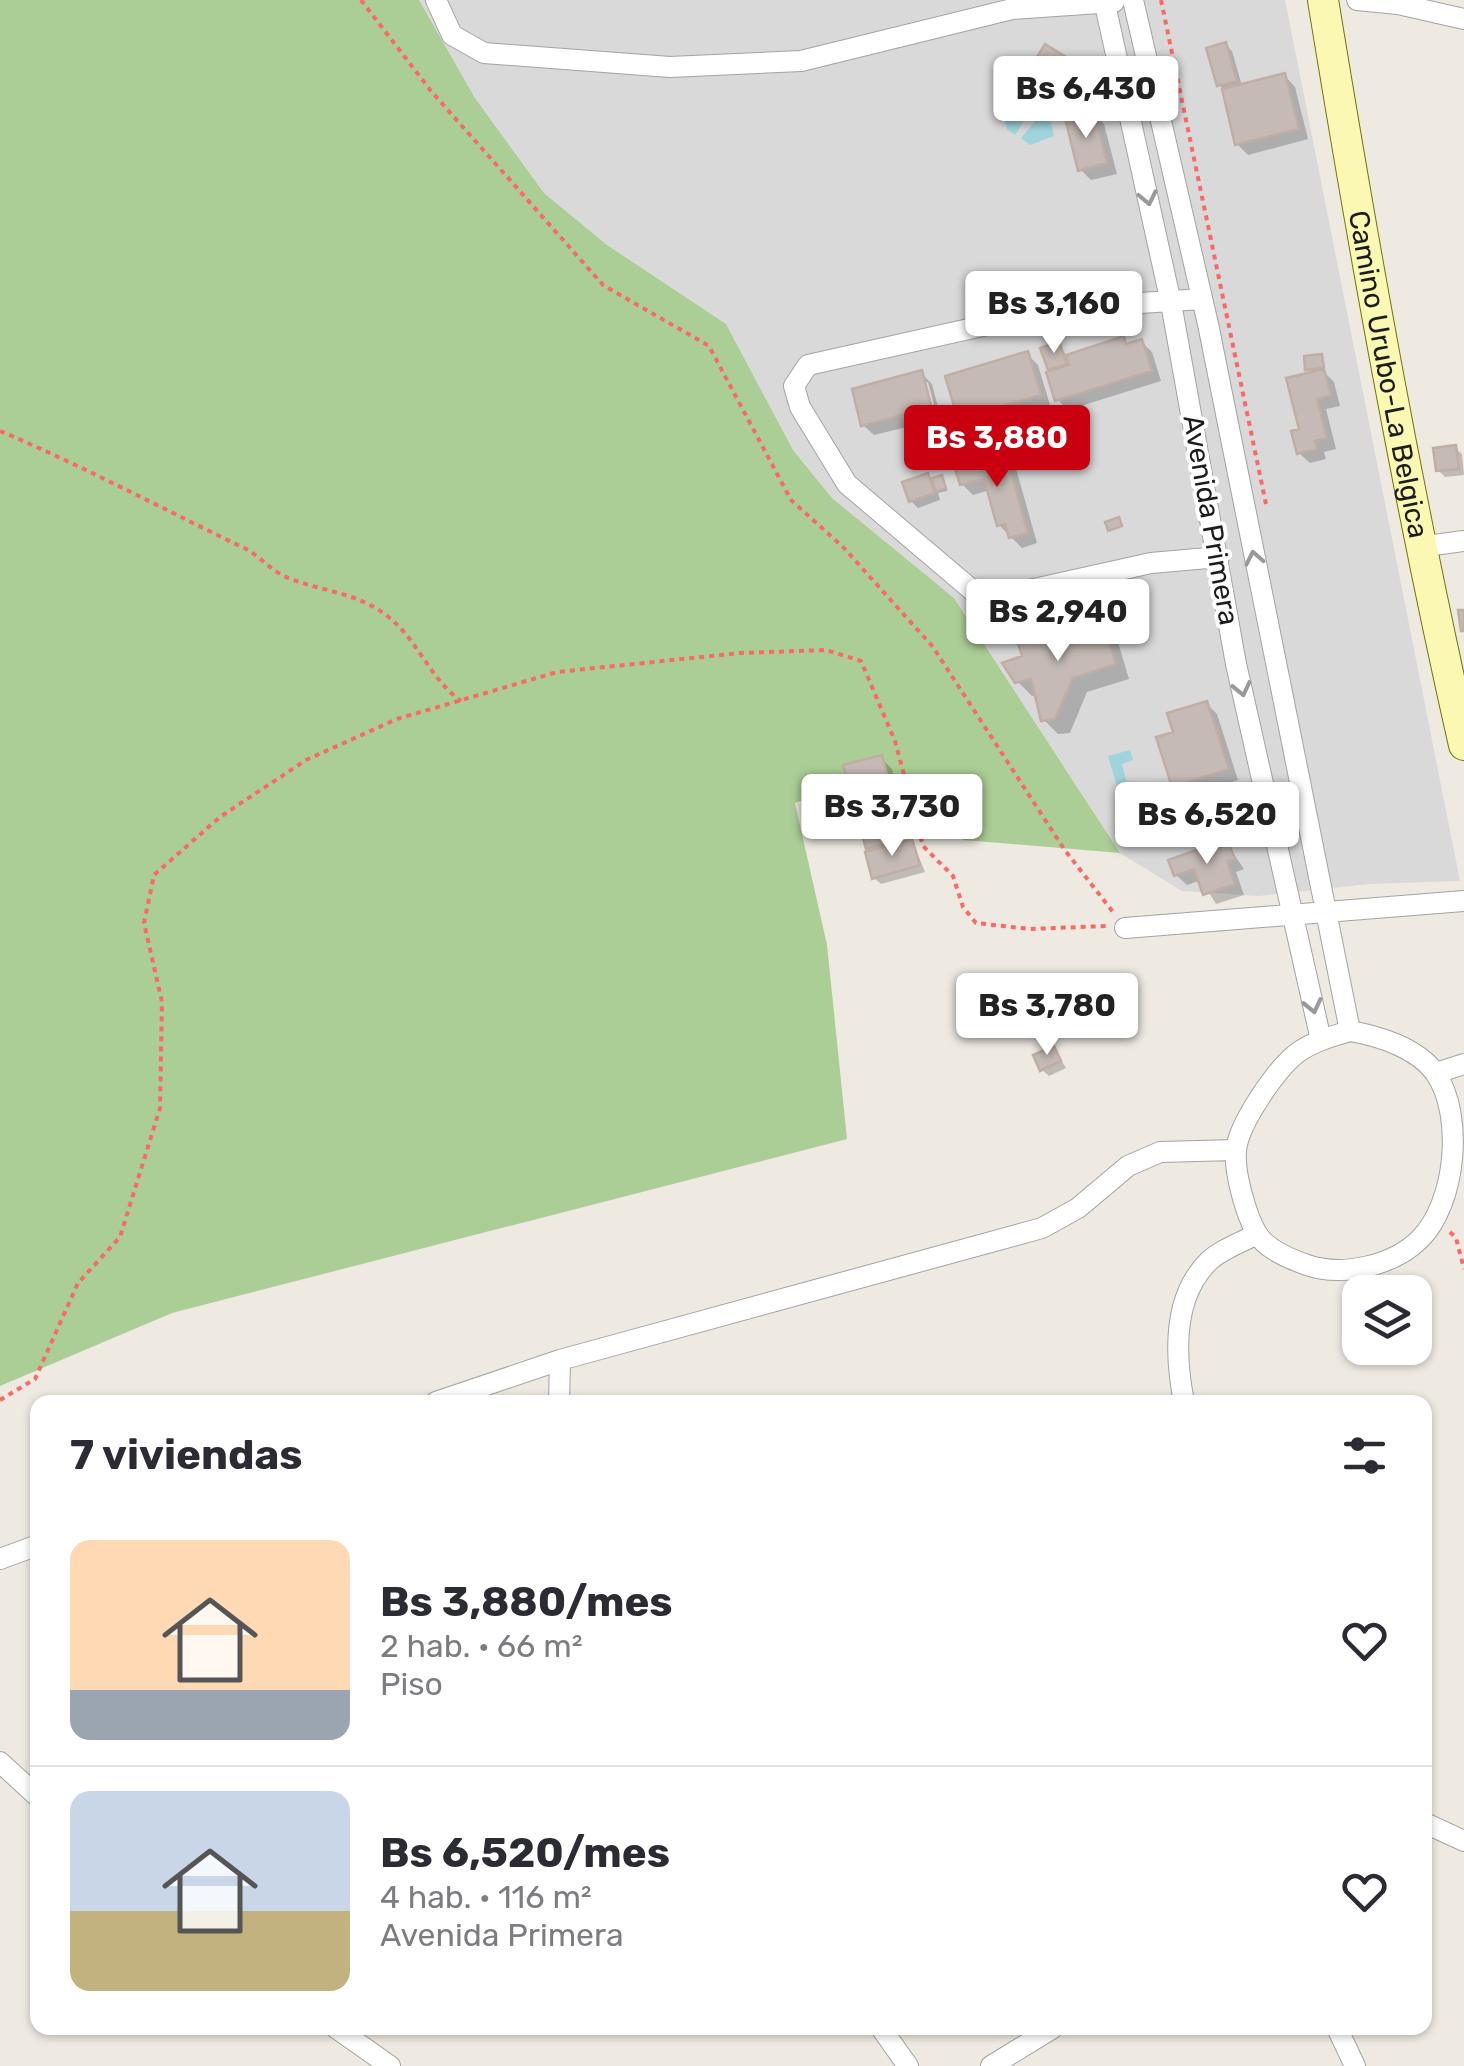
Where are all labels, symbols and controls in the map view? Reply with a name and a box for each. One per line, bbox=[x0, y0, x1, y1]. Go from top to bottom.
pin: Bs 6,430 bbox=[983, 56, 1189, 141]
text: Bs 6,430 bbox=[1015, 69, 1157, 107]
one-way arrow bbox=[1136, 189, 1157, 206]
street label: Camino Urubo-La Belgica bbox=[1342, 208, 1436, 541]
pin: Bs 3,160 bbox=[951, 271, 1157, 356]
text: Bs 3,160 bbox=[987, 284, 1121, 322]
pin: Bs 3,880 bbox=[894, 405, 1100, 490]
street label: Avenida Primera bbox=[1176, 412, 1246, 628]
text: Bs 3,880 bbox=[926, 418, 1068, 456]
one-way arrow bbox=[1244, 550, 1265, 566]
pin: Bs 2,940 bbox=[955, 579, 1161, 664]
text: Bs 2,940 bbox=[988, 592, 1128, 630]
one-way arrow bbox=[1230, 680, 1251, 697]
pin: Bs 3,730 bbox=[789, 774, 995, 859]
pin: Bs 6,520 bbox=[1104, 782, 1310, 867]
text: Bs 3,730 bbox=[823, 787, 961, 825]
text: Bs 6,520 bbox=[1137, 795, 1277, 833]
pin: Bs 3,780 bbox=[944, 973, 1150, 1058]
text: Bs 3,780 bbox=[978, 986, 1116, 1024]
one-way arrow bbox=[1301, 997, 1322, 1014]
map controls bbox=[1342, 1275, 1432, 1365]
button: layers bbox=[1342, 1275, 1432, 1365]
icon: filters bbox=[1337, 1428, 1392, 1483]
text: 7 viviendas bbox=[70, 1430, 302, 1480]
text: Bs 3,880/mes bbox=[380, 1577, 673, 1627]
icon: home bbox=[150, 1580, 270, 1700]
icon: heart bbox=[1337, 1613, 1392, 1668]
text: 2 hab. · 66 m² bbox=[380, 1627, 583, 1665]
text: Piso bbox=[380, 1665, 443, 1703]
text: Bs 6,520/mes bbox=[380, 1828, 670, 1878]
icon: home bbox=[150, 1831, 270, 1951]
icon: heart bbox=[1337, 1864, 1392, 1919]
text: 4 hab. · 116 m² bbox=[380, 1878, 592, 1916]
text: Avenida Primera bbox=[380, 1916, 624, 1954]

